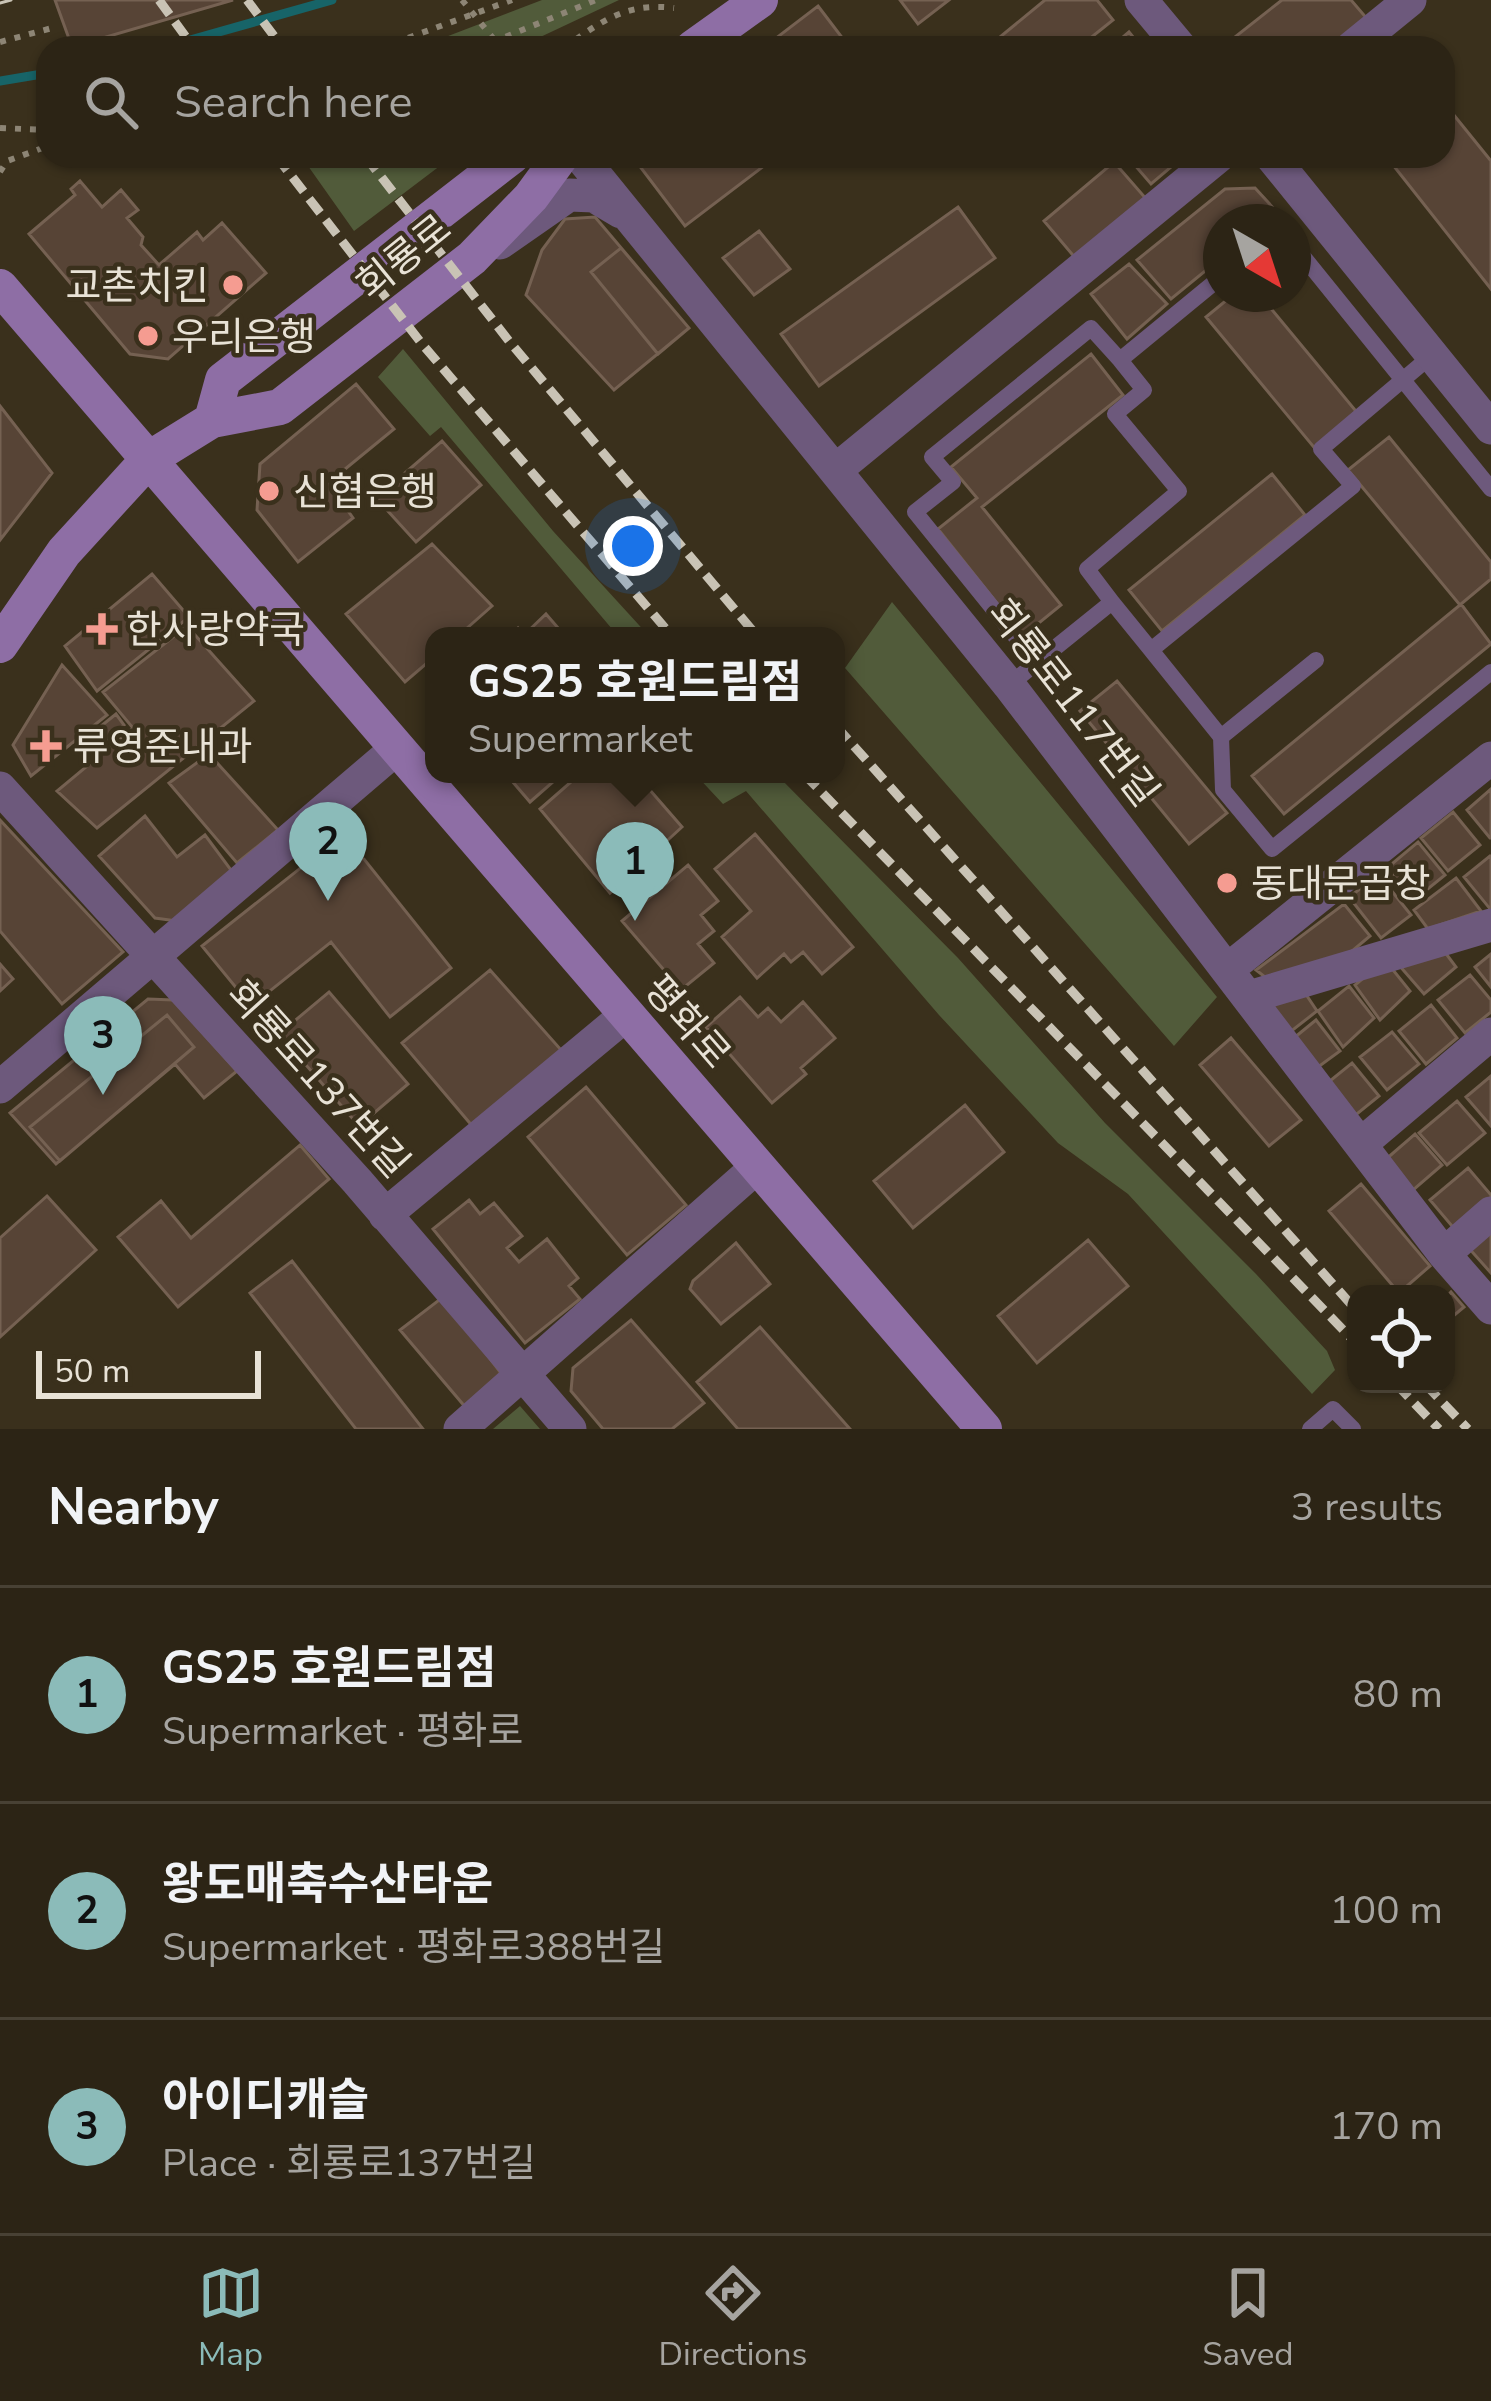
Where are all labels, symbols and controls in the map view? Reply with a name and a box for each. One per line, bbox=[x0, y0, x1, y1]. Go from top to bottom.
search box bbox=[36, 36, 1455, 168]
icon: search bbox=[78, 69, 144, 135]
text: Search here bbox=[174, 72, 413, 133]
street label: 회룡로 bbox=[345, 203, 462, 312]
north arrow bbox=[1203, 204, 1311, 312]
place label: 교촌치킨 bbox=[65, 260, 209, 313]
marker: 교촌치킨 bbox=[220, 272, 246, 298]
place label: 우리은행 bbox=[172, 311, 316, 364]
marker: 우리은행 bbox=[135, 323, 161, 349]
place label: 신협은행 bbox=[293, 466, 437, 519]
marker: 신협은행 bbox=[256, 478, 282, 504]
your location bbox=[603, 516, 663, 576]
street label: 회룡로117번길 bbox=[975, 588, 1171, 818]
place label: 한사랑약국 bbox=[126, 604, 305, 657]
marker: 한사랑약국 bbox=[89, 616, 115, 642]
popup bbox=[425, 627, 845, 783]
text: GS25 호원드림점 bbox=[468, 652, 802, 713]
text: Supermarket bbox=[468, 713, 692, 766]
place label: 류영준내과 bbox=[73, 721, 252, 774]
marker: 류영준내과 bbox=[30, 730, 62, 762]
pin: 2 bbox=[289, 802, 367, 901]
pin: 1 bbox=[596, 822, 674, 921]
place label: 동대문곱창 bbox=[1251, 858, 1430, 911]
marker: 동대문곱창 bbox=[1214, 870, 1240, 896]
street label: 평화로 bbox=[632, 964, 742, 1080]
street label: 회룡로137번길 bbox=[215, 969, 421, 1189]
pin: 3 bbox=[64, 996, 142, 1095]
map controls bbox=[1347, 1285, 1455, 1393]
button: locate bbox=[1347, 1285, 1455, 1393]
scale bar bbox=[36, 1345, 261, 1398]
text: 50 m bbox=[54, 1349, 130, 1394]
text: Nearby bbox=[48, 1472, 219, 1542]
text: 3 results bbox=[1291, 1481, 1443, 1534]
text: GS25 호원드림점 bbox=[162, 1638, 497, 1699]
text: 1 bbox=[75, 1668, 99, 1721]
text: 80 m bbox=[1353, 1668, 1443, 1721]
text: Supermarket · 평화로 bbox=[162, 1705, 523, 1758]
text: 왕도매축수산타운 bbox=[162, 1854, 493, 1915]
text: 2 bbox=[75, 1884, 99, 1937]
text: 100 m bbox=[1329, 1884, 1443, 1937]
text: Supermarket · 평화로388번길 bbox=[162, 1921, 665, 1974]
text: 아이디캐슬 bbox=[162, 2070, 369, 2131]
text: 3 bbox=[75, 2100, 99, 2153]
text: 170 m bbox=[1329, 2100, 1443, 2153]
text: Place · 회룡로137번길 bbox=[162, 2137, 536, 2190]
tab: Map bbox=[198, 2260, 264, 2377]
tab: Directions bbox=[659, 2260, 807, 2377]
tab: Saved bbox=[1202, 2260, 1293, 2377]

